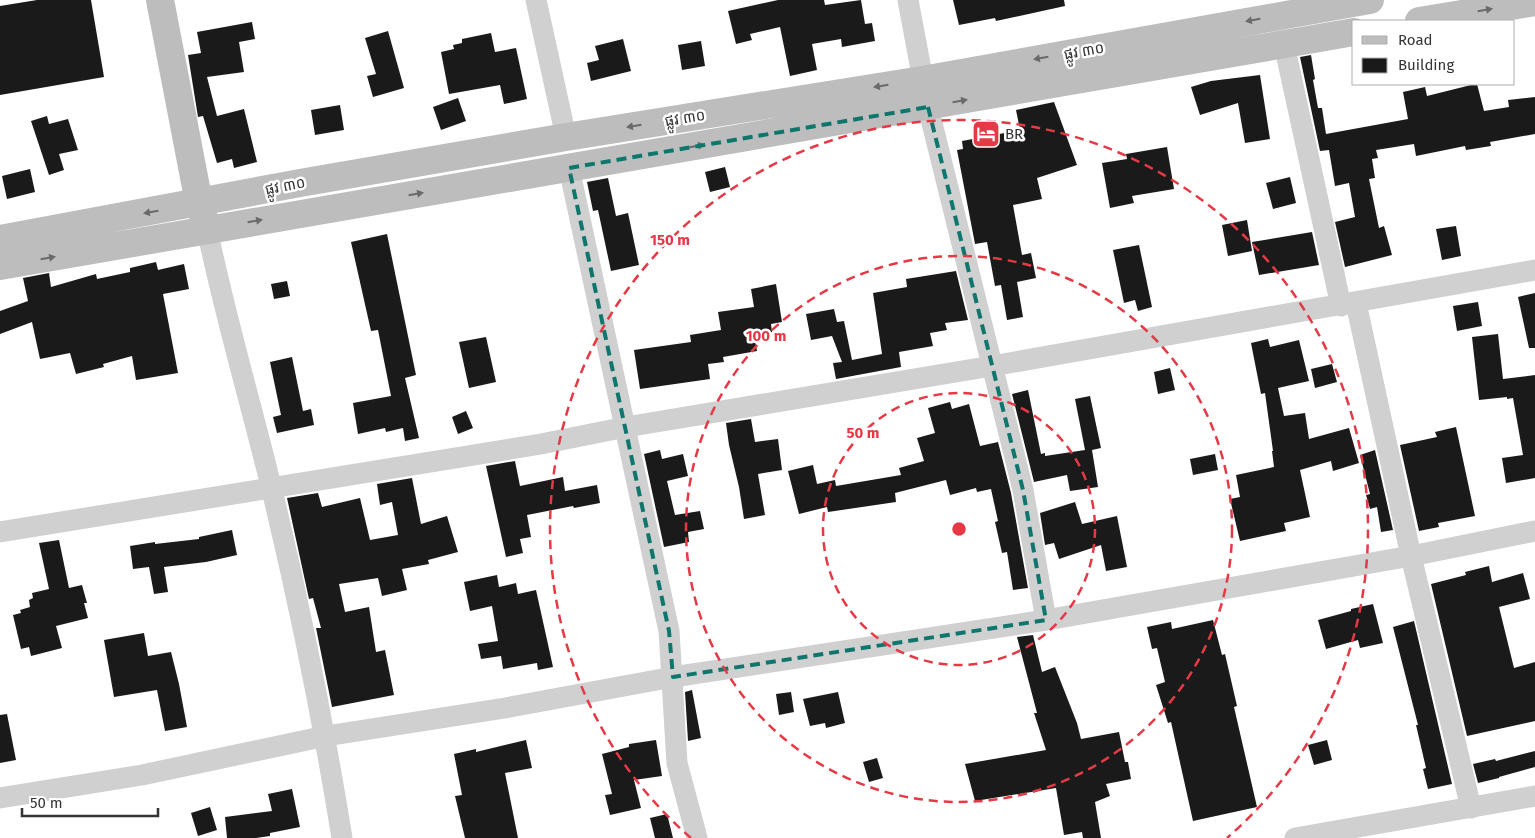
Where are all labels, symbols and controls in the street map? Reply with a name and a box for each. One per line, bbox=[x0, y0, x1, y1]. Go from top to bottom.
one-way arrow bbox=[1477, 6, 1493, 14]
one-way arrow bbox=[1244, 17, 1260, 25]
legend bbox=[1352, 20, 1515, 85]
text: Road bbox=[1398, 31, 1433, 49]
street label: ផ្លូវ ៣០ bbox=[1062, 39, 1106, 68]
one-way arrow bbox=[1033, 55, 1049, 63]
text: Building bbox=[1398, 56, 1454, 74]
one-way arrow bbox=[873, 83, 889, 91]
one-way arrow bbox=[953, 97, 969, 105]
street label: ផ្លូវ ៣០ bbox=[663, 106, 707, 134]
hotel icon: BR bbox=[971, 119, 1001, 149]
one-way arrow bbox=[626, 123, 642, 131]
place label: BR bbox=[1005, 125, 1023, 143]
one-way arrow bbox=[689, 142, 705, 150]
street label: ផ្លូវ ៣០ bbox=[263, 173, 308, 203]
one-way arrow bbox=[408, 189, 424, 197]
one-way arrow bbox=[143, 208, 159, 216]
one-way arrow bbox=[248, 217, 264, 225]
text: 150 m bbox=[650, 231, 690, 249]
one-way arrow bbox=[40, 253, 56, 261]
text: 100 m bbox=[746, 327, 786, 345]
text: 50 m bbox=[846, 424, 880, 442]
centre of rings bbox=[950, 520, 968, 538]
scale bar bbox=[22, 786, 159, 818]
text: 50 m bbox=[30, 794, 63, 812]

